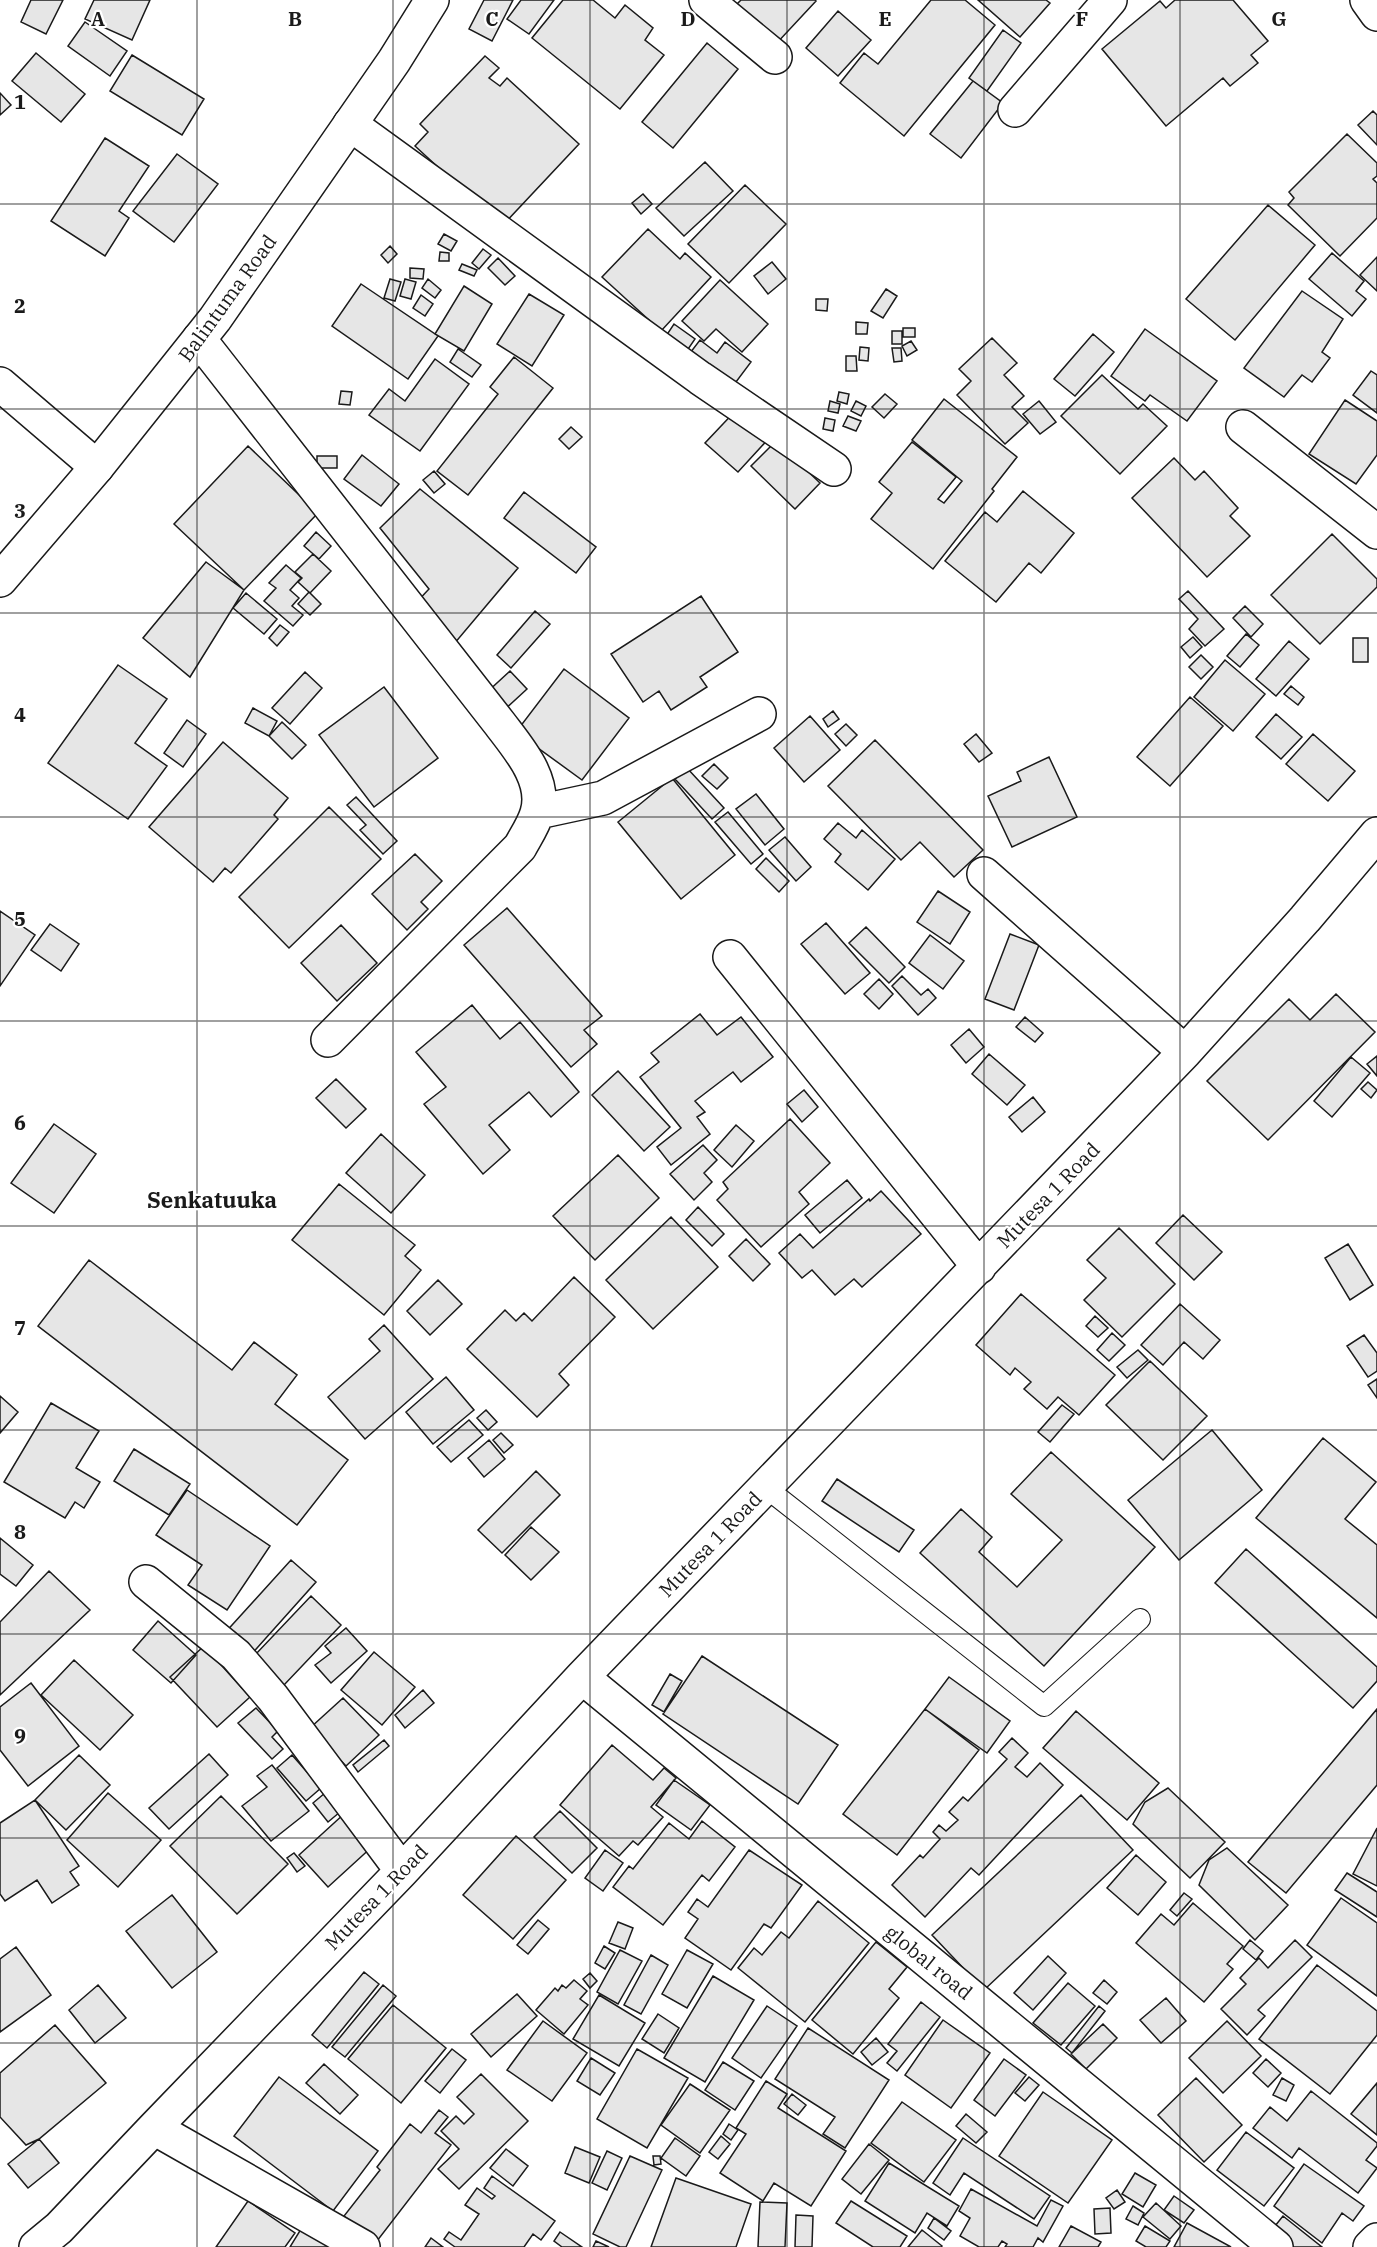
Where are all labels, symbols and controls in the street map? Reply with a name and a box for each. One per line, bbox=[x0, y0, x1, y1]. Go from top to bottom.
text: A bbox=[91, 5, 105, 32]
text: B bbox=[288, 5, 302, 32]
text: C bbox=[485, 5, 499, 32]
text: D bbox=[680, 5, 696, 32]
text: E bbox=[878, 5, 892, 32]
text: F bbox=[1076, 5, 1088, 32]
text: G bbox=[1271, 5, 1287, 32]
text: 1 bbox=[14, 88, 26, 115]
street label: Balintuma Road bbox=[172, 229, 282, 367]
text: 2 bbox=[14, 292, 26, 319]
text: 3 bbox=[14, 497, 26, 524]
text: 4 bbox=[14, 701, 26, 728]
text: 5 bbox=[14, 905, 26, 932]
text: 6 bbox=[14, 1109, 26, 1136]
street label: Mutesa 1 Road bbox=[991, 1136, 1105, 1254]
district label: Senkatuuka bbox=[147, 1185, 277, 1214]
text: 7 bbox=[14, 1314, 26, 1341]
street label: Mutesa 1 Road bbox=[653, 1485, 767, 1603]
text: 8 bbox=[14, 1518, 26, 1545]
text: 9 bbox=[14, 1722, 26, 1749]
street label: Mutesa 1 Road bbox=[319, 1838, 433, 1956]
street label: global road bbox=[880, 1918, 978, 2006]

